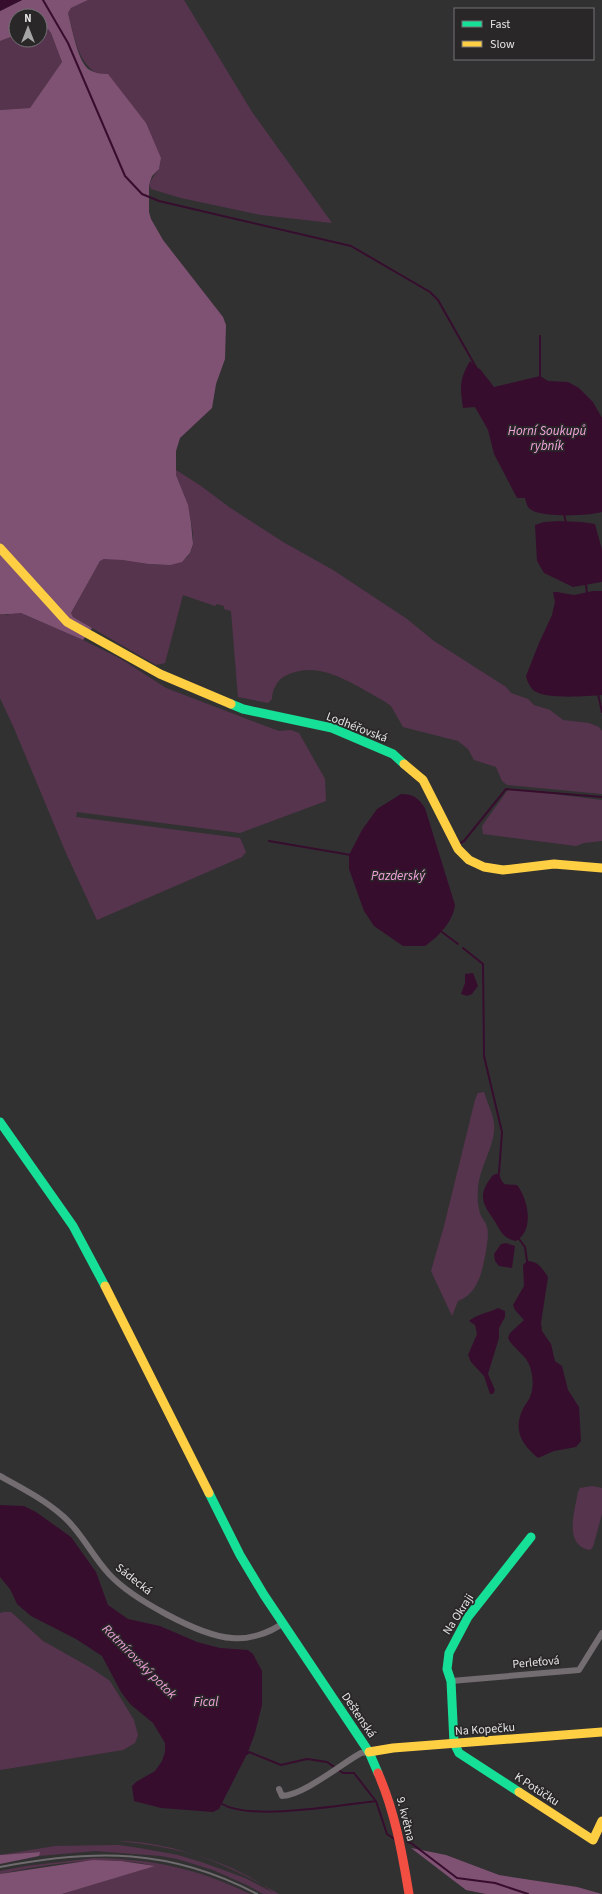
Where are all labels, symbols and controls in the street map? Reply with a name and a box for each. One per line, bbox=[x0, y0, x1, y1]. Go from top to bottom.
north arrow bbox=[8, 8, 48, 48]
legend bbox=[454, 8, 594, 60]
text: N bbox=[24, 11, 32, 26]
text: Fast bbox=[490, 16, 510, 33]
text: Slow bbox=[490, 36, 515, 53]
water label: Horní Soukupů rybník bbox=[508, 422, 586, 455]
street label: Lodhéřovská bbox=[324, 708, 390, 747]
water label: Pazderský bbox=[371, 867, 426, 885]
street label: Sádecká bbox=[112, 1560, 156, 1599]
street label: Na Okraji bbox=[439, 1590, 478, 1638]
water label: Ratmírovský potok bbox=[98, 1620, 181, 1704]
street label: Perleťová bbox=[512, 1652, 560, 1673]
street label: Deštenská bbox=[337, 1689, 380, 1741]
water label: Fical bbox=[194, 1693, 219, 1711]
street label: Na Kopečku bbox=[455, 1719, 516, 1740]
street label: K Potůčku bbox=[511, 1769, 563, 1810]
street label: 9. května bbox=[392, 1795, 419, 1843]

